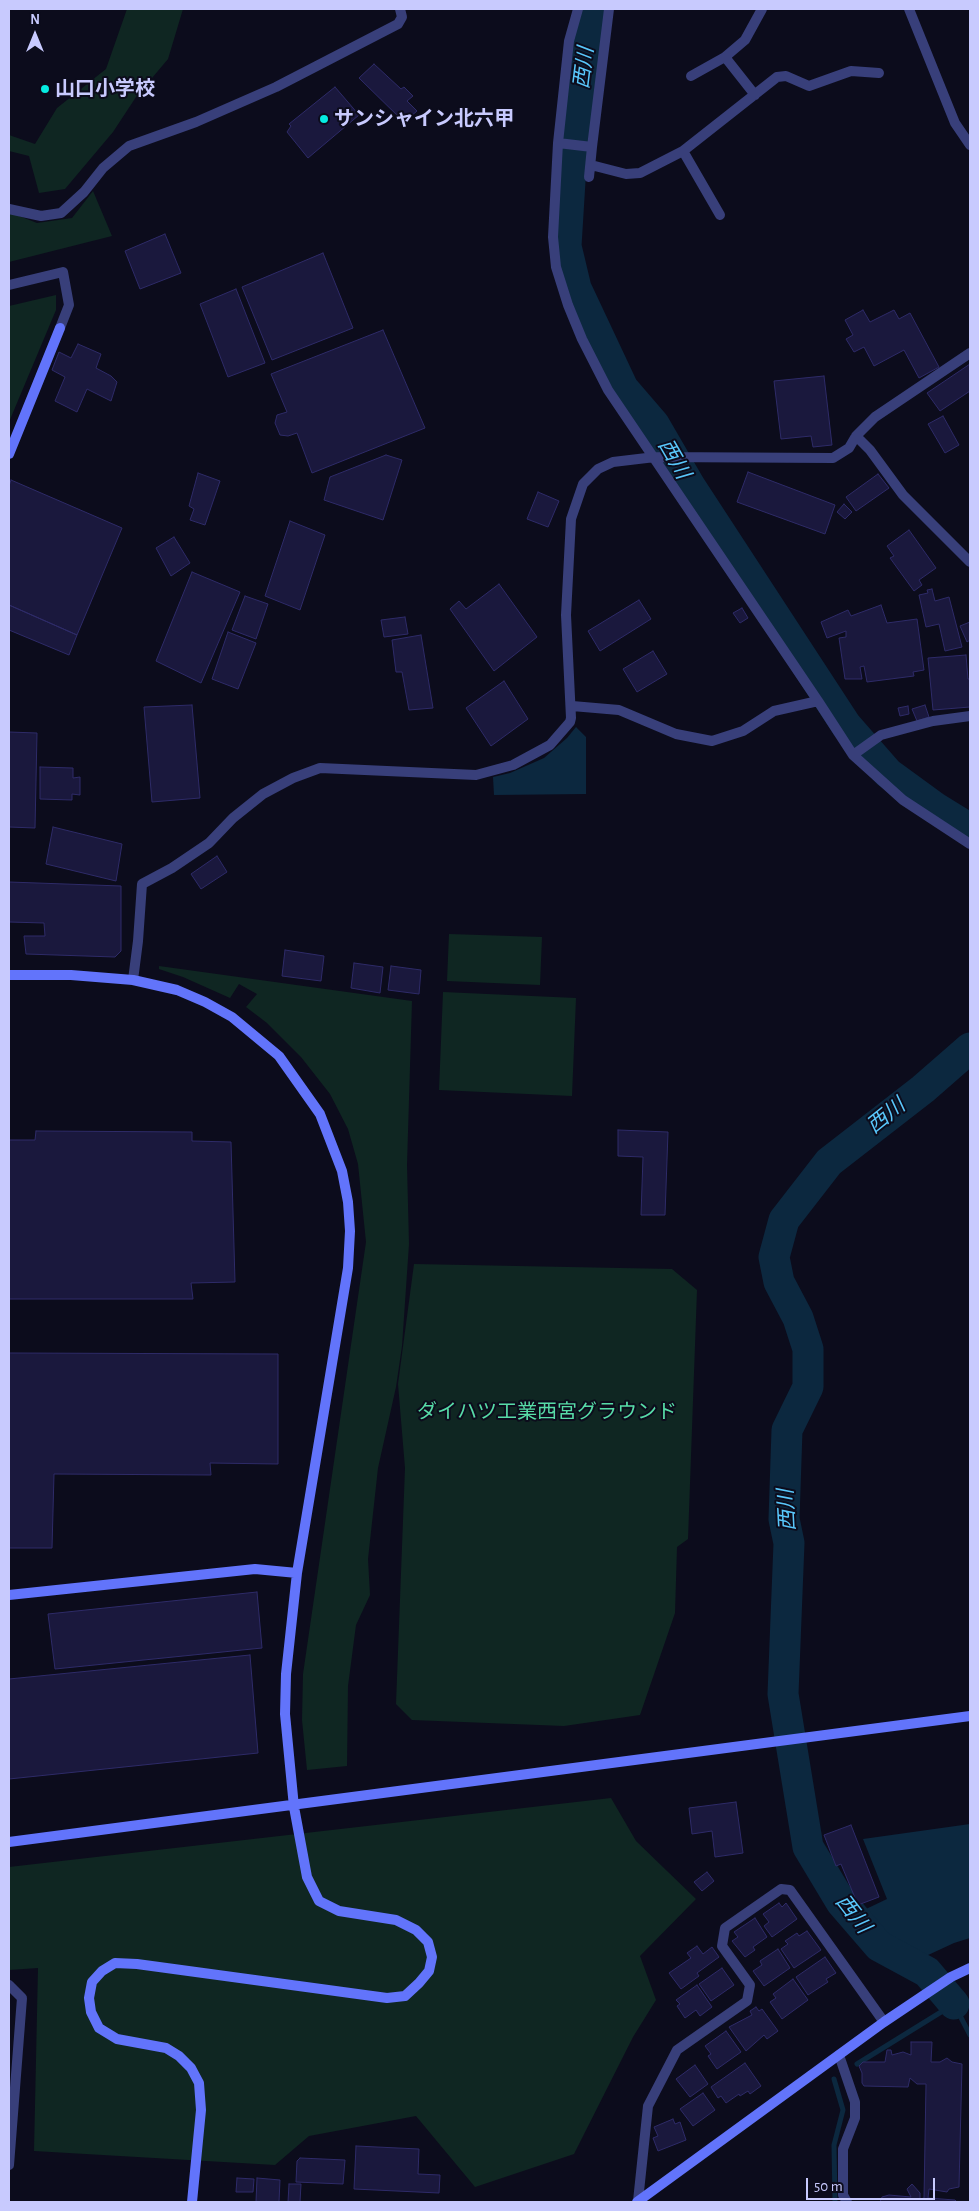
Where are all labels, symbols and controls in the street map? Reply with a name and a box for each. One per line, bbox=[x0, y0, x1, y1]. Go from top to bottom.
north arrow bbox=[10, 10, 60, 60]
text: N bbox=[30, 13, 40, 27]
water label: 西川 bbox=[569, 46, 599, 90]
place label: 山口小学校 bbox=[55, 77, 155, 101]
marker: 山口小学校 bbox=[39, 83, 51, 95]
place label: サンシャイン北六甲 bbox=[334, 107, 514, 131]
marker: サンシャイン北六甲 bbox=[318, 113, 330, 125]
water label: 西川 bbox=[653, 435, 695, 483]
water label: 西川 bbox=[862, 1093, 910, 1139]
park label: ダイハツ工業西宮グラウンド bbox=[417, 1400, 677, 1424]
water label: 西川 bbox=[773, 1488, 801, 1532]
water label: 西川 bbox=[830, 1890, 876, 1938]
scale bar bbox=[809, 2168, 938, 2200]
text: 50 m bbox=[814, 2179, 843, 2194]

